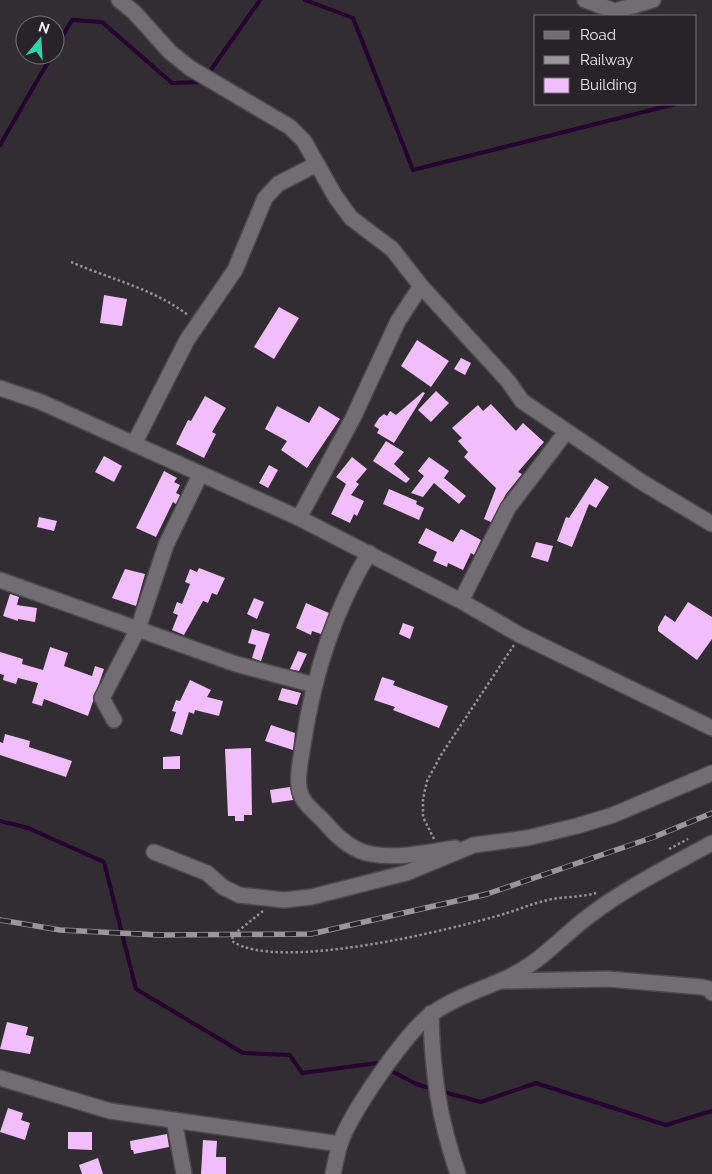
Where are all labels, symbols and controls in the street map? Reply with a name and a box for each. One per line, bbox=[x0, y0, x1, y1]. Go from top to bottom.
north arrow bbox=[15, 15, 65, 65]
legend bbox=[534, 15, 697, 105]
text: N bbox=[36, 18, 52, 37]
text: Road bbox=[580, 26, 616, 44]
text: Railway bbox=[580, 51, 633, 69]
text: Building bbox=[580, 76, 637, 94]

